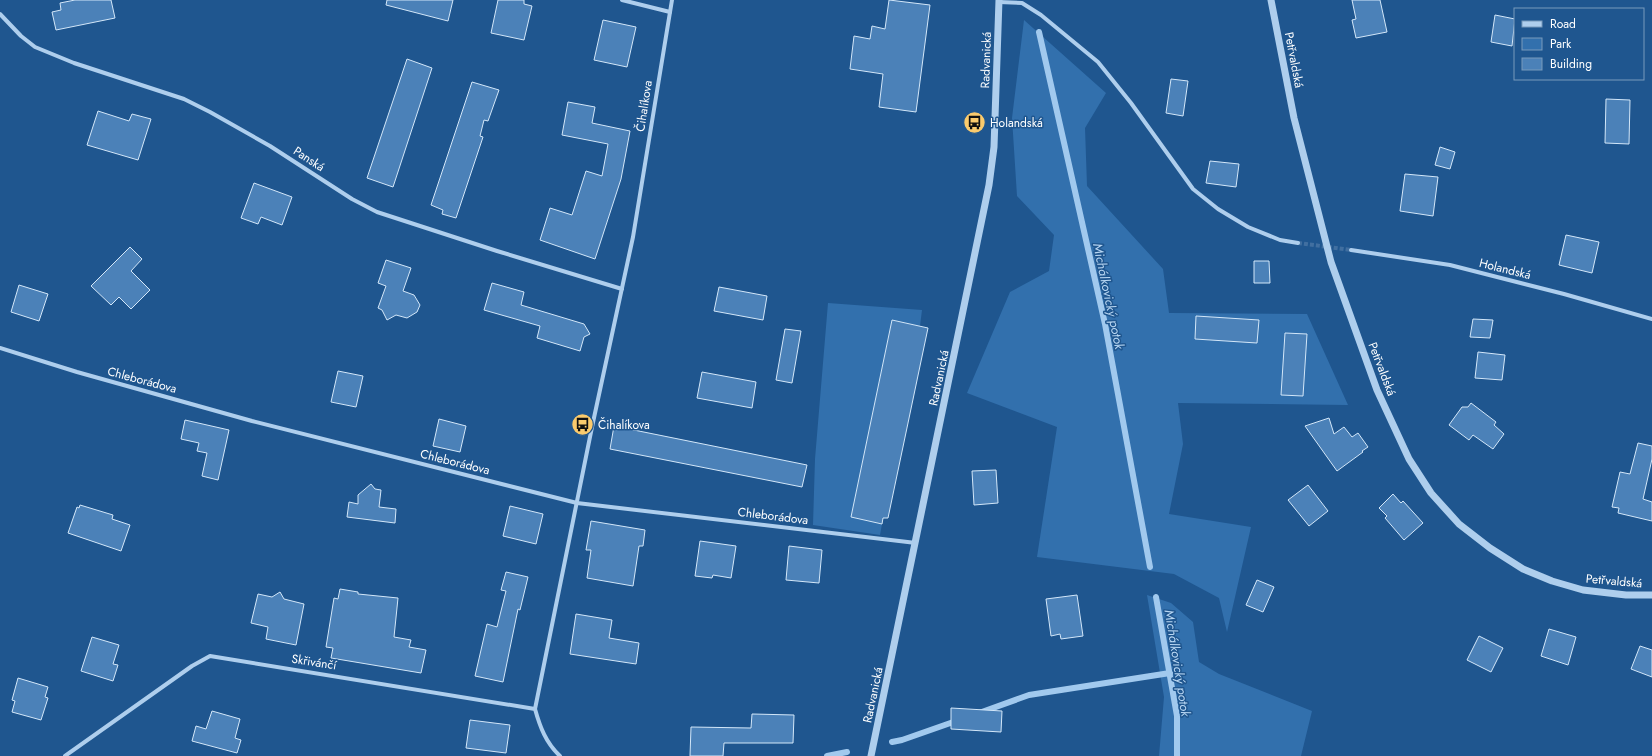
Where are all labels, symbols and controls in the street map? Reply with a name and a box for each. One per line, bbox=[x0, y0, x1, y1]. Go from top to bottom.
legend bbox=[1514, 8, 1644, 80]
text: Road bbox=[1550, 15, 1576, 33]
street label: Radvanická bbox=[976, 31, 996, 89]
street label: Petřvaldská bbox=[1280, 31, 1308, 90]
text: Park bbox=[1550, 35, 1572, 53]
text: Building bbox=[1550, 55, 1592, 73]
street label: Čihalíkova bbox=[631, 79, 657, 133]
bus stop icon: Holandská bbox=[961, 110, 987, 136]
place label: Holandská bbox=[990, 114, 1043, 132]
street label: Panská bbox=[290, 142, 328, 176]
water label: Michálkovický potok bbox=[1088, 241, 1129, 351]
street label: Holandská bbox=[1477, 254, 1533, 284]
street label: Petřvaldská bbox=[1364, 339, 1401, 399]
street label: Radvanická bbox=[924, 348, 954, 408]
street label: Chleborádova bbox=[105, 362, 179, 398]
bus stop icon: Čihalíkova bbox=[570, 412, 596, 438]
place label: Čihalíkova bbox=[598, 416, 650, 434]
street label: Chleborádova bbox=[418, 445, 492, 479]
street label: Chleborádova bbox=[737, 503, 810, 529]
street label: Petřvaldská bbox=[1585, 570, 1643, 592]
water label: Michálkovický potok bbox=[1160, 608, 1195, 718]
street label: Skřivánčí bbox=[290, 650, 339, 675]
street label: Radvanická bbox=[858, 665, 888, 725]

